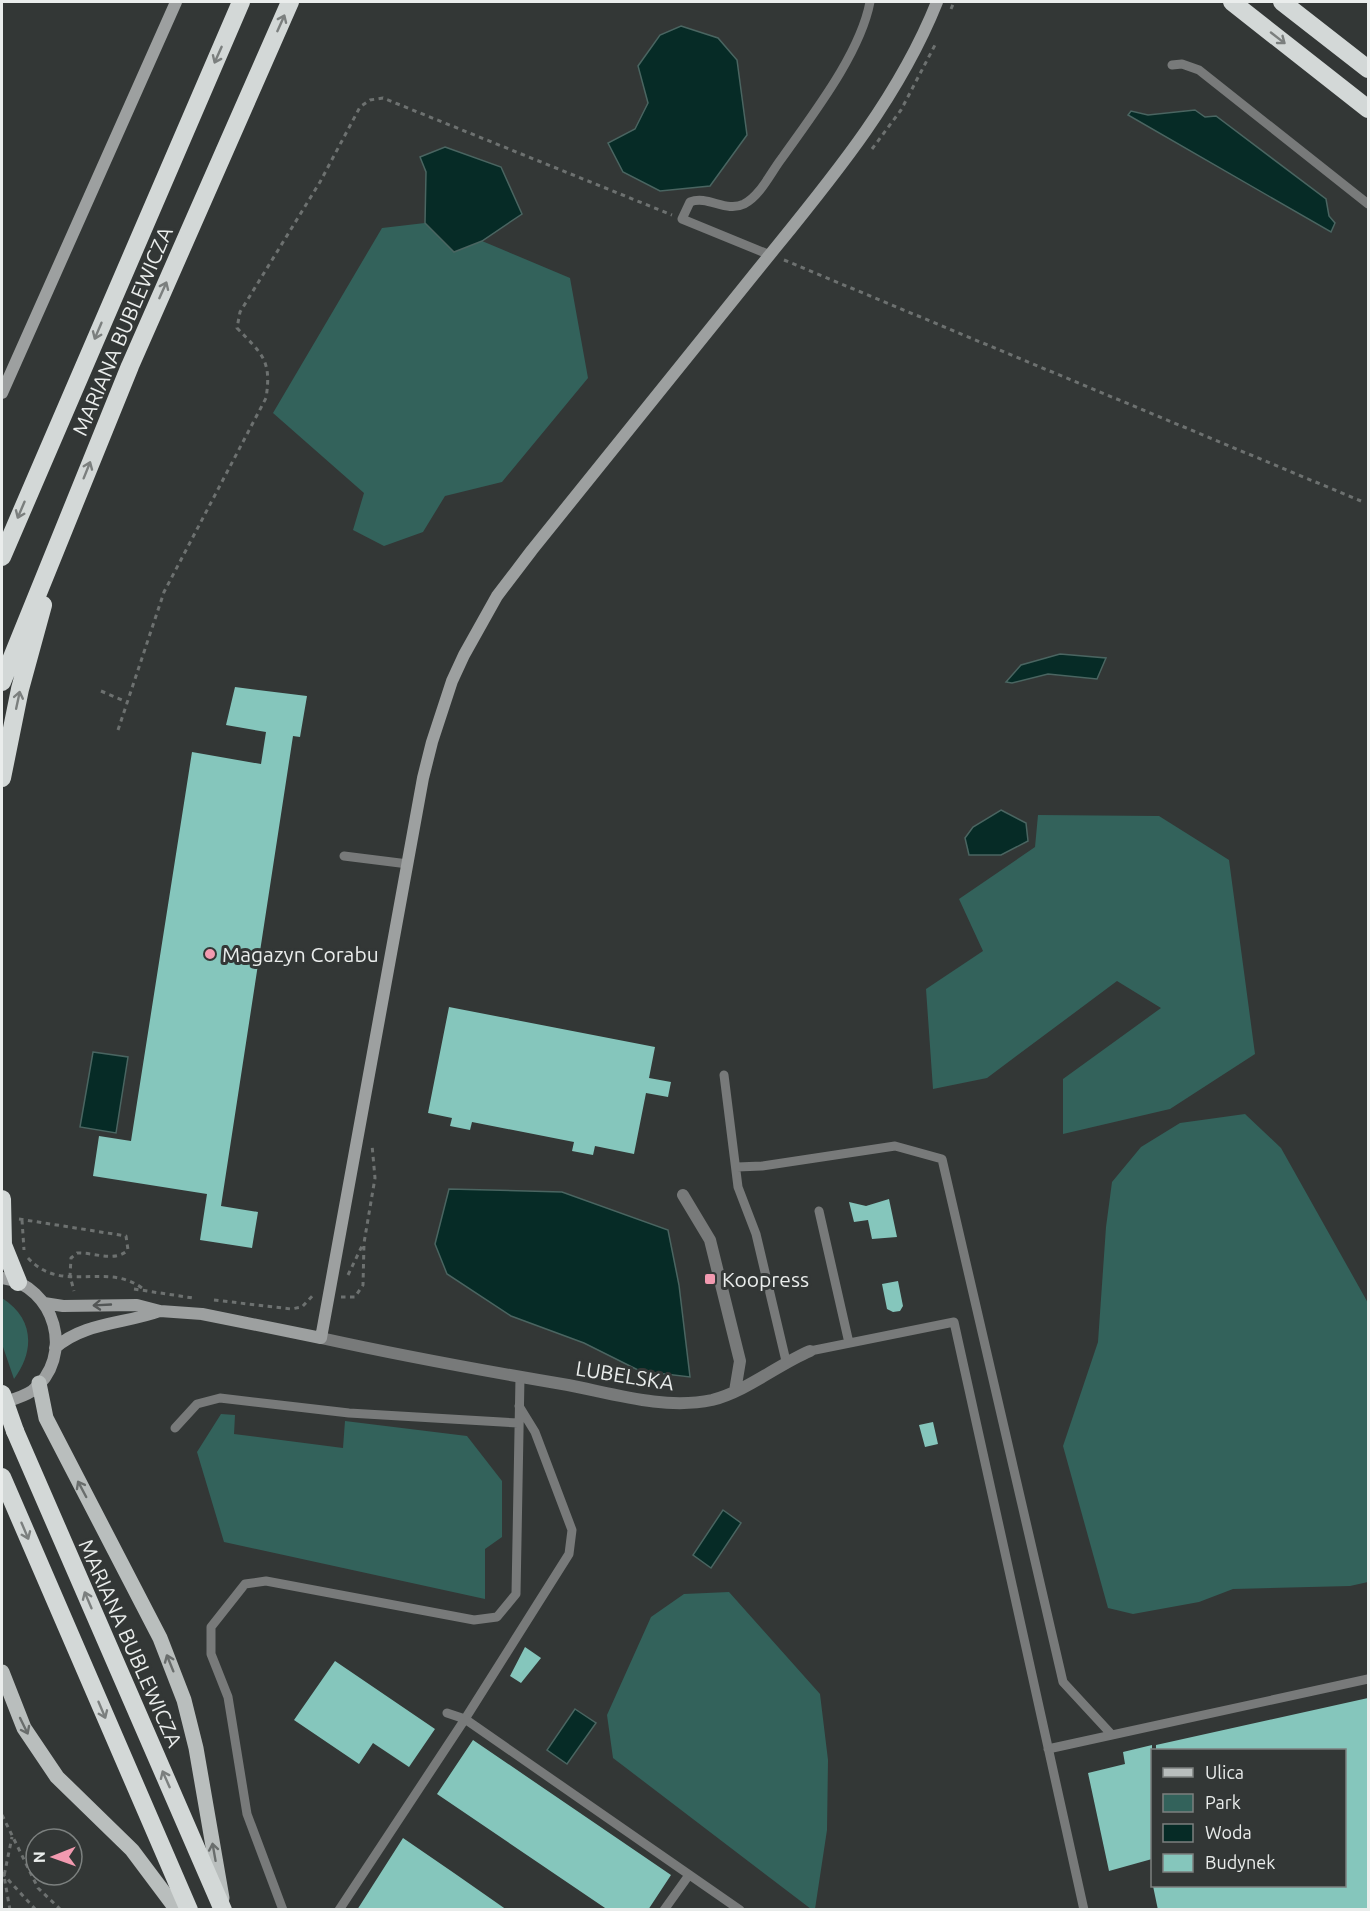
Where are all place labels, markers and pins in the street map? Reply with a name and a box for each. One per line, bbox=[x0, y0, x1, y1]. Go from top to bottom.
place label: Magazyn Corabu bbox=[222, 942, 379, 966]
marker: Magazyn Corabu bbox=[203, 947, 217, 961]
place label: Koopress bbox=[722, 1267, 809, 1291]
marker: Koopress bbox=[703, 1272, 717, 1286]

